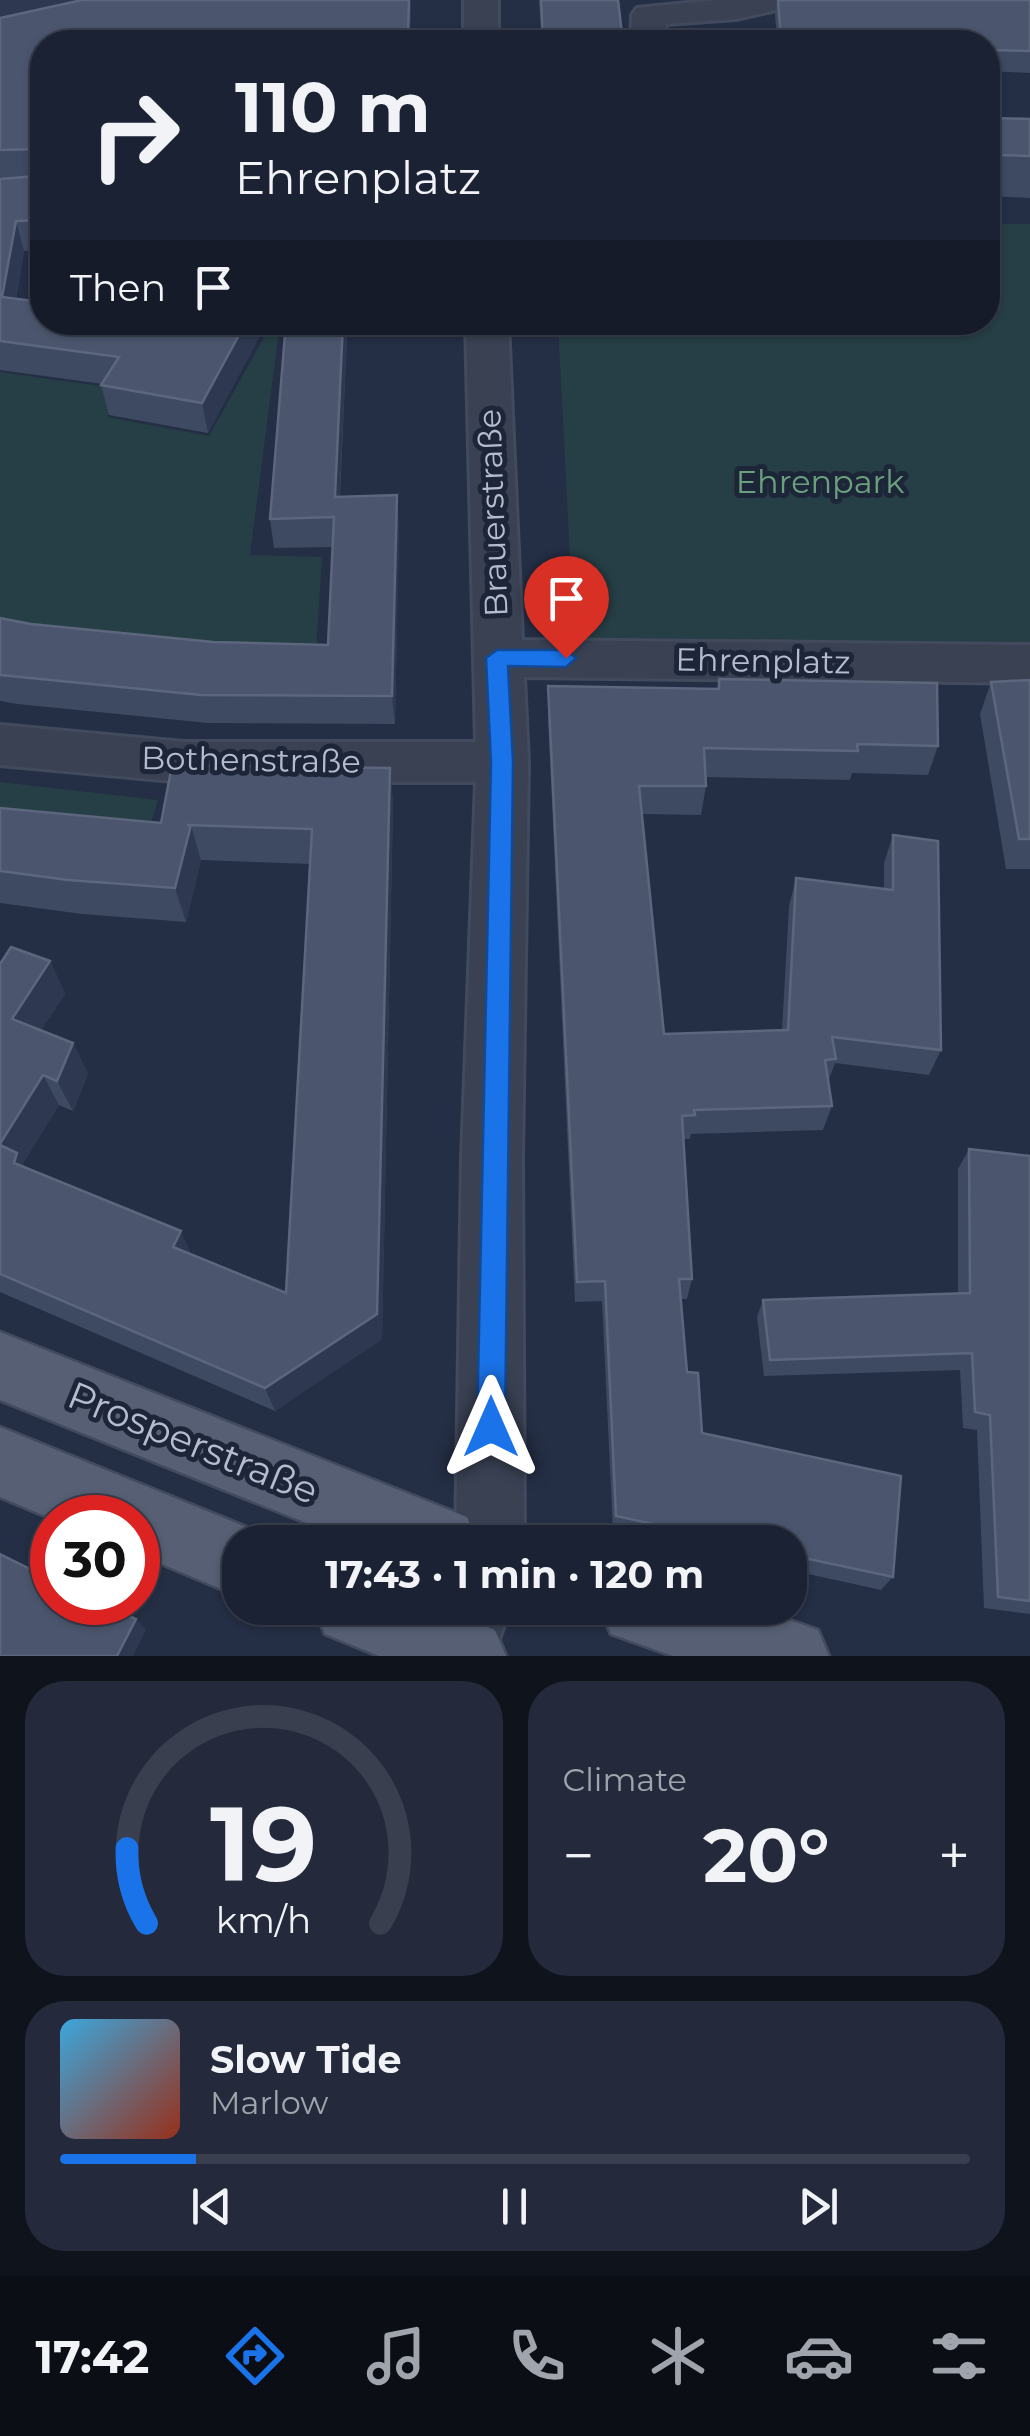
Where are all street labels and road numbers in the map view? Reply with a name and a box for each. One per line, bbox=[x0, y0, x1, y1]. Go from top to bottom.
street label: Brauerstraße bbox=[469, 408, 516, 618]
street label: Ehrenplatz bbox=[675, 639, 851, 682]
street label: Bothenstraße bbox=[141, 738, 361, 781]
street label: Prosperstraße bbox=[61, 1371, 325, 1514]

